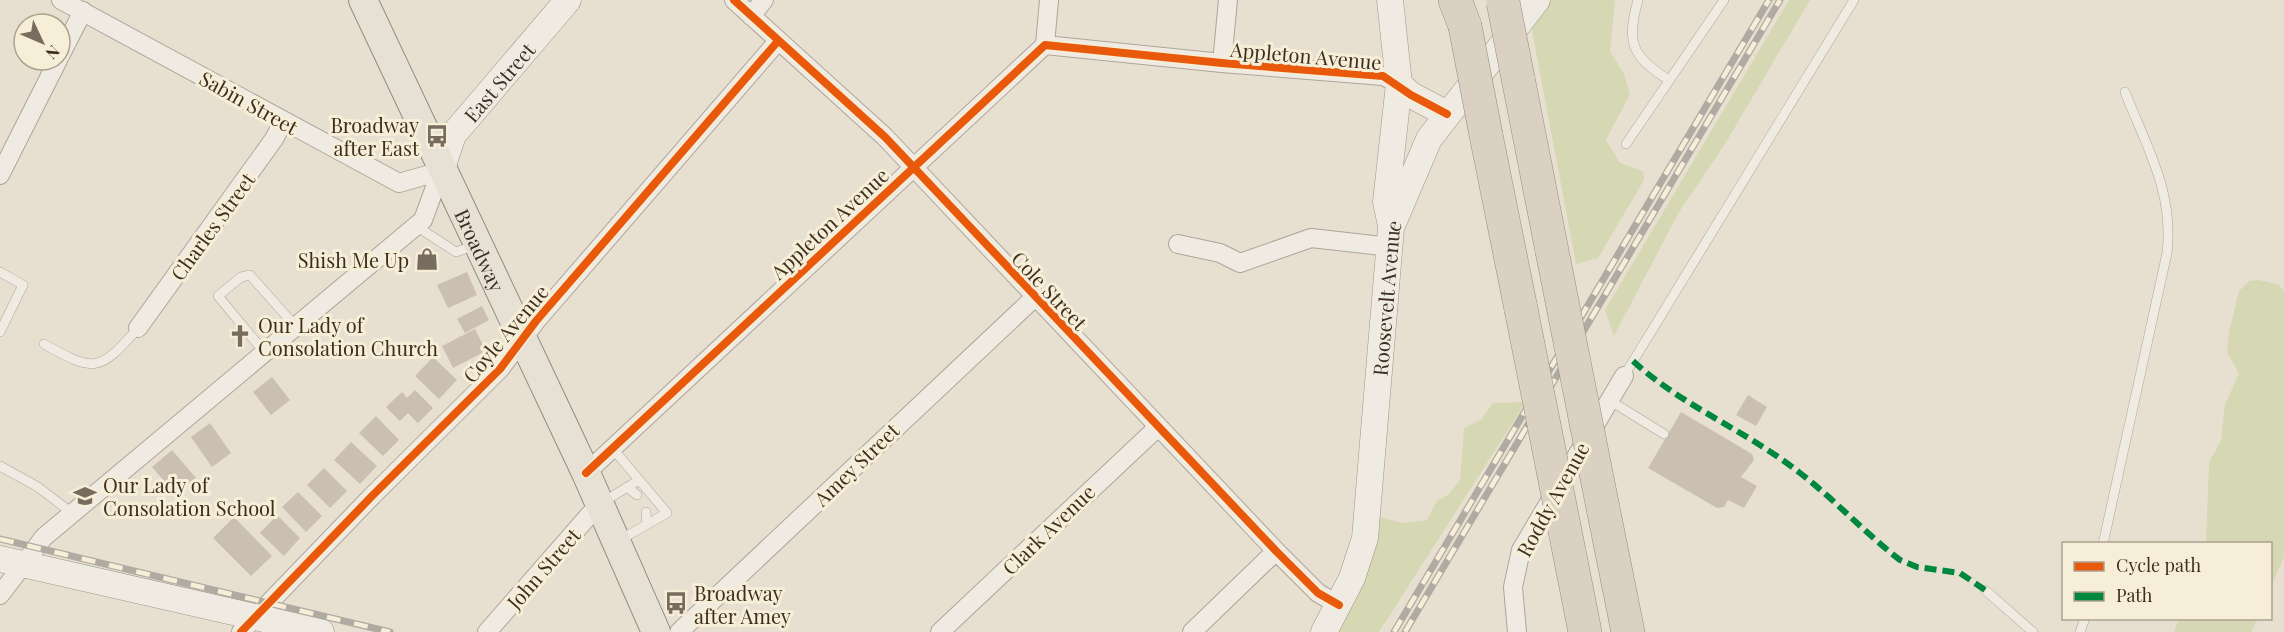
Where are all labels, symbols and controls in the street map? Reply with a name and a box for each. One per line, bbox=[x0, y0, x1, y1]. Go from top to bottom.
north arrow bbox=[12, 12, 72, 72]
street label: East Street bbox=[457, 35, 541, 127]
street label: Appleton Avenue bbox=[1228, 35, 1383, 75]
text: N bbox=[41, 41, 65, 65]
street label: Sabin Street bbox=[195, 64, 304, 141]
place label: Broadway after East bbox=[330, 111, 420, 161]
bus stop icon: Broadway after East bbox=[424, 123, 450, 149]
street label: Appleton Avenue bbox=[764, 161, 894, 285]
street label: Charles Street bbox=[164, 166, 261, 285]
street label: Broadway bbox=[450, 204, 512, 295]
street label: Roosevelt Avenue bbox=[1365, 215, 1407, 377]
street label: Cole Street bbox=[1006, 245, 1094, 336]
place label: Shish Me Up bbox=[298, 246, 409, 273]
shop icon: Shish Me Up bbox=[414, 246, 440, 272]
street label: Coyle Avenue bbox=[456, 278, 554, 388]
place label: Our Lady of Consolation Church bbox=[258, 311, 438, 361]
church icon: Our Lady of Consolation Church bbox=[227, 323, 253, 349]
street label: Amey Street bbox=[807, 416, 905, 512]
street label: Roddy Avenue bbox=[1509, 437, 1595, 561]
place label: Our Lady of Consolation School bbox=[103, 471, 276, 521]
street label: Clark Avenue bbox=[996, 478, 1100, 580]
school or university icon: Our Lady of Consolation School bbox=[72, 483, 98, 509]
street label: John Street bbox=[500, 521, 586, 615]
legend bbox=[2062, 542, 2272, 620]
text: Cycle path bbox=[2116, 553, 2201, 577]
place label: Broadway after Amey bbox=[694, 579, 791, 629]
text: Path bbox=[2116, 583, 2153, 607]
bus stop icon: Broadway after Amey bbox=[663, 590, 689, 616]

